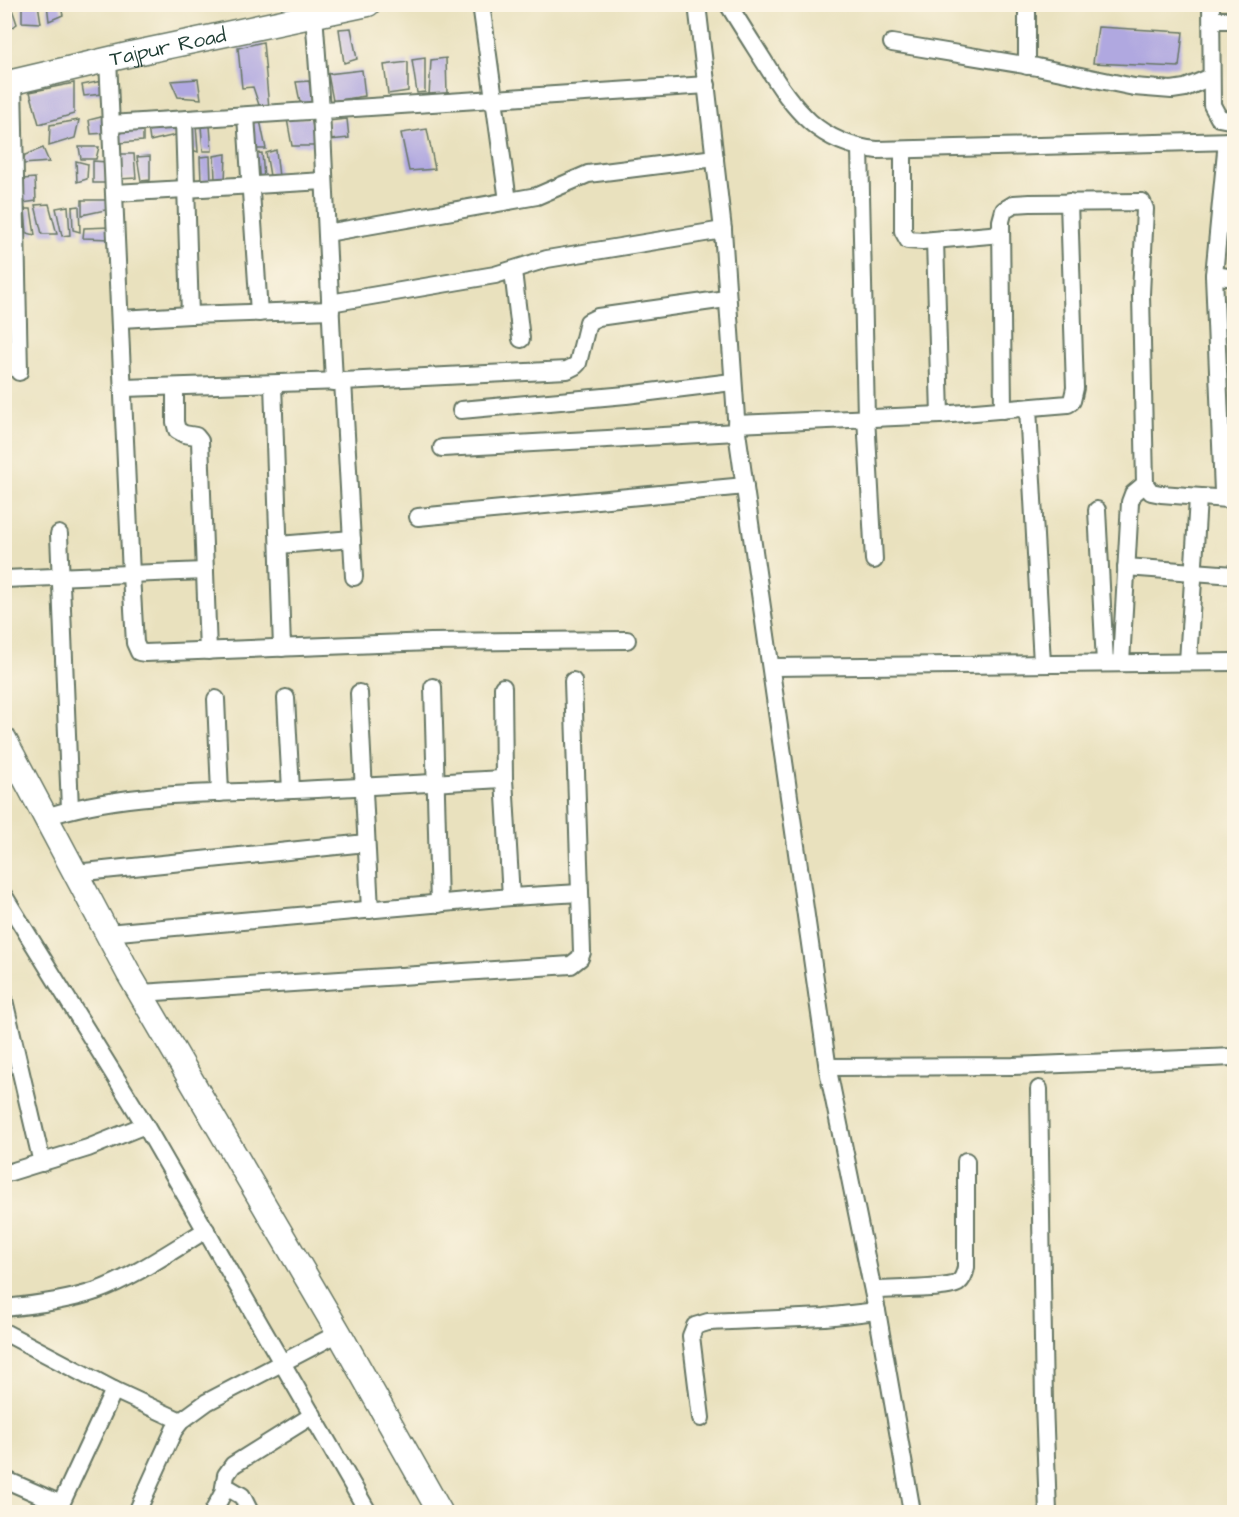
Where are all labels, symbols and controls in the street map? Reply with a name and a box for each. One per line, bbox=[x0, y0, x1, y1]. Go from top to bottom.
street label: Tajpur Road bbox=[107, 20, 229, 73]

